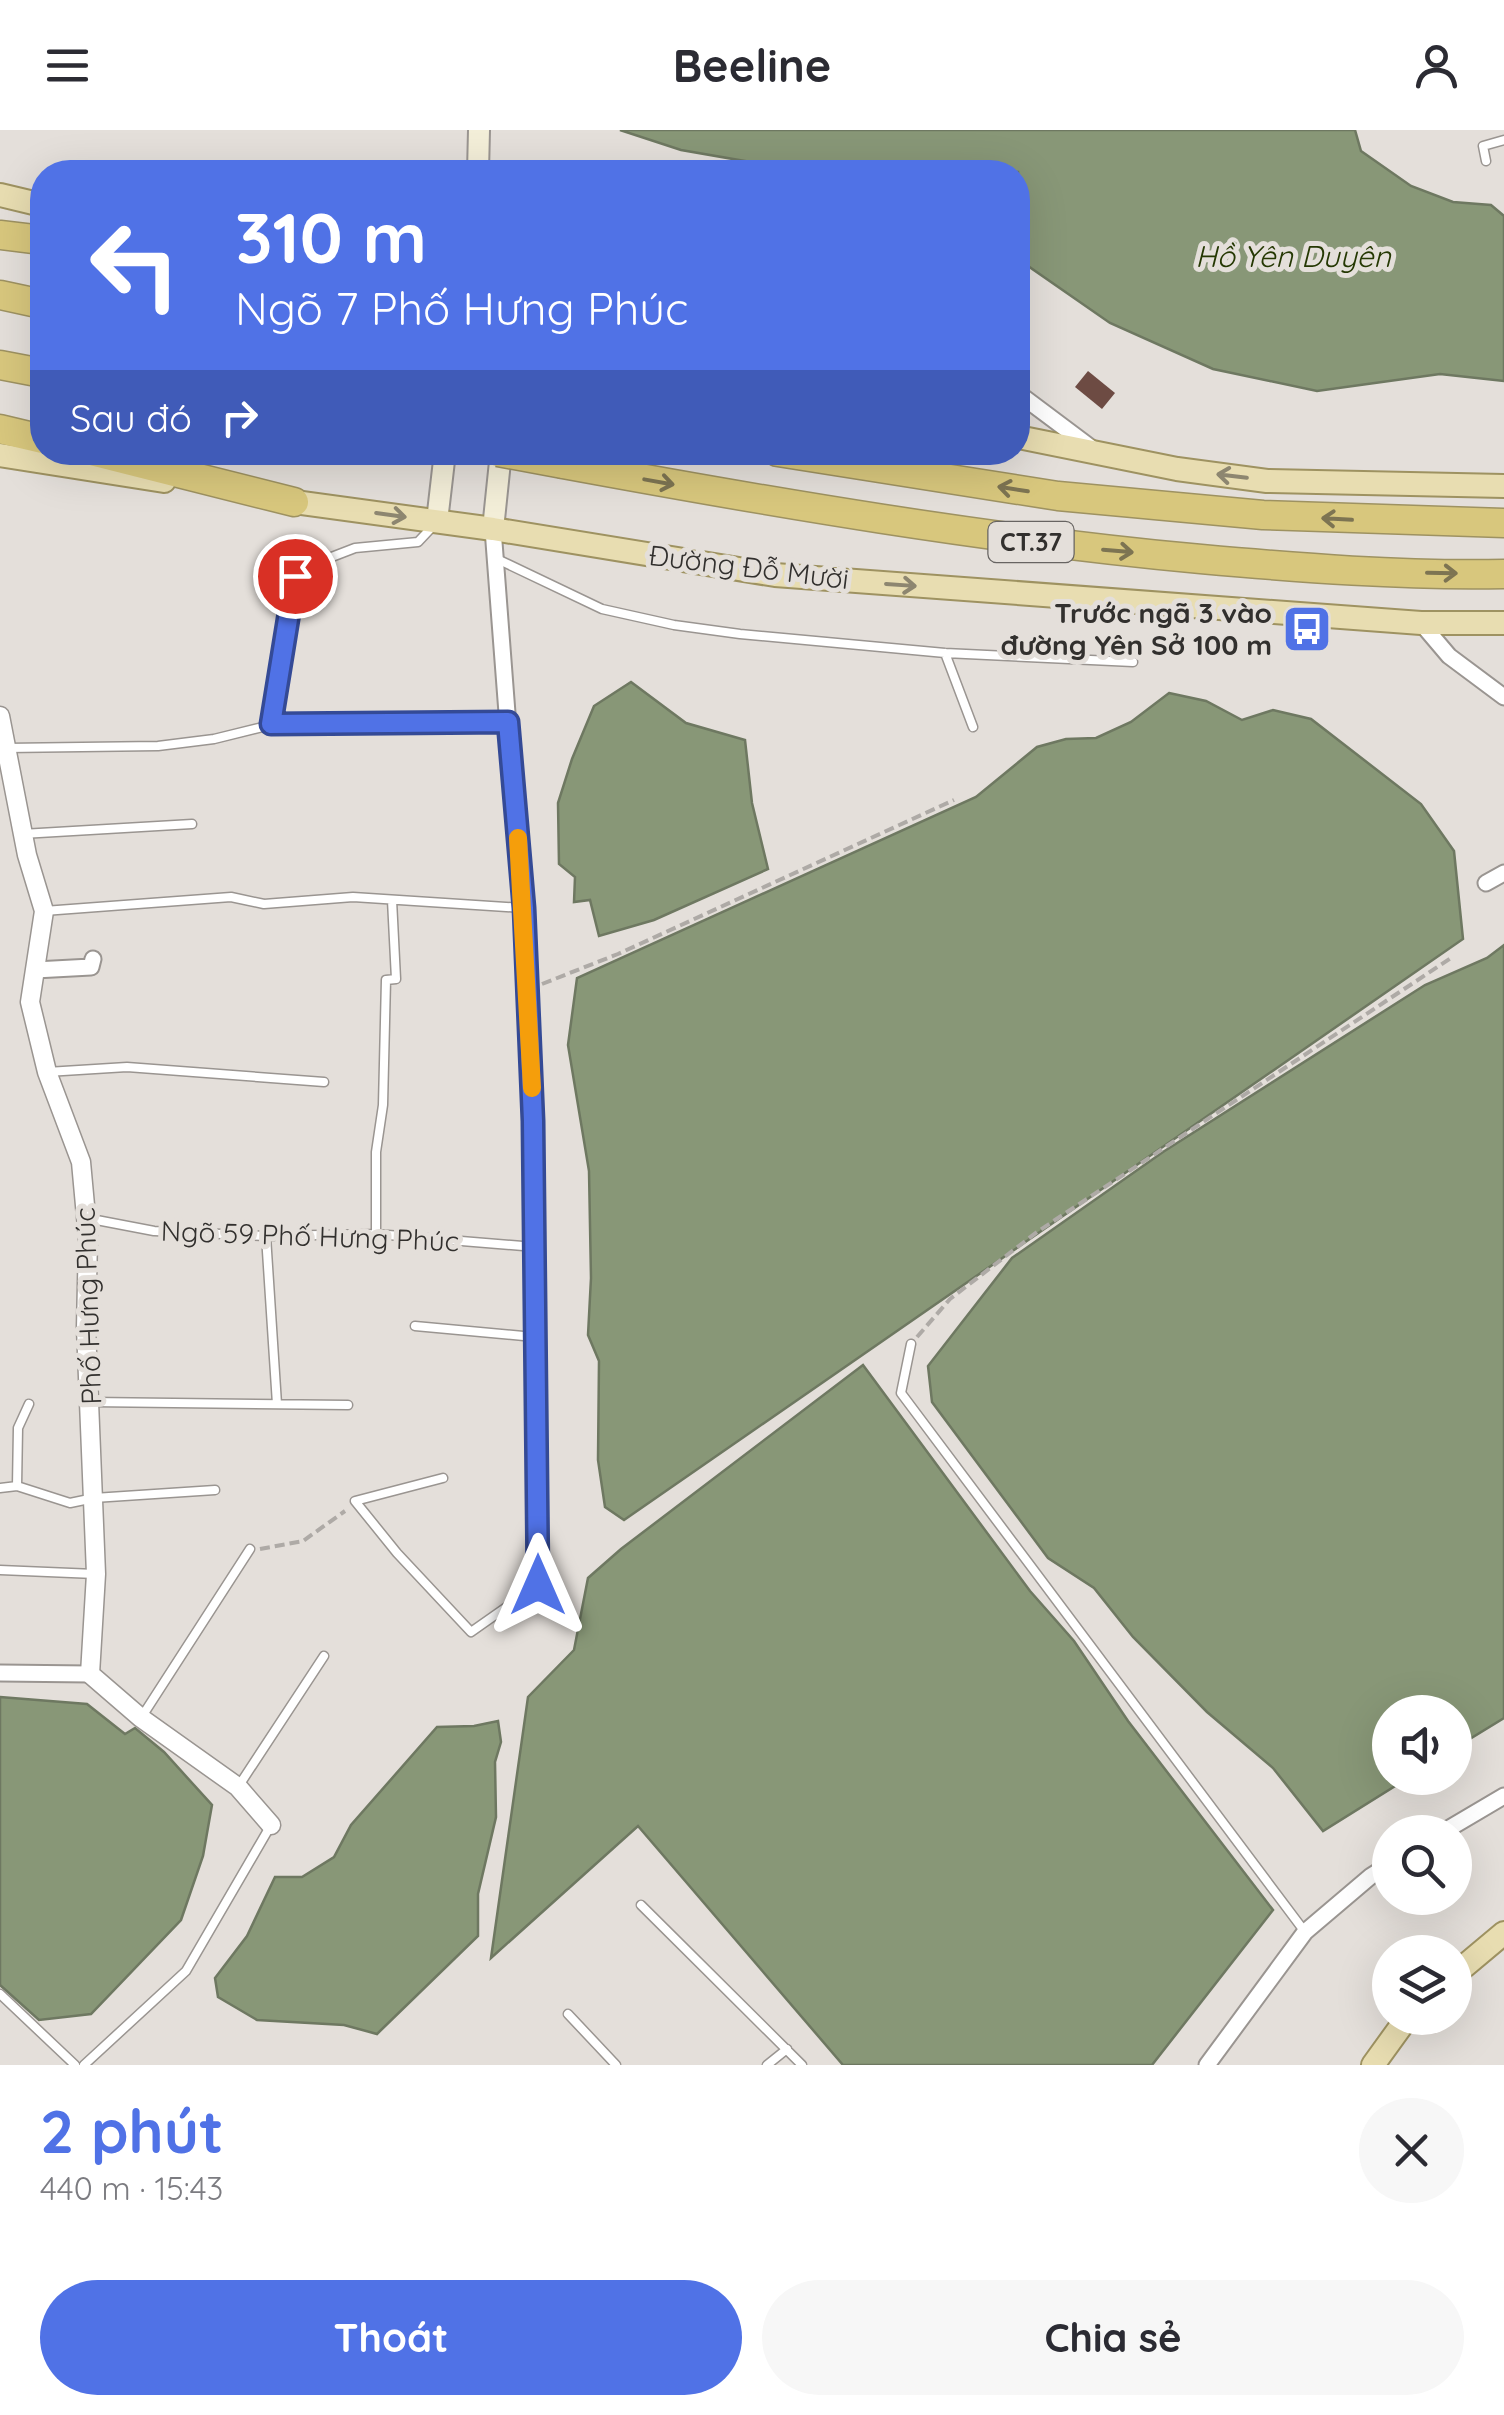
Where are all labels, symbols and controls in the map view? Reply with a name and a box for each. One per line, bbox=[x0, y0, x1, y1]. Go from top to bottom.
text: Beeline bbox=[673, 37, 831, 93]
icon: menu bbox=[40, 38, 95, 93]
icon: person bbox=[1409, 38, 1464, 93]
text: 310 m bbox=[235, 193, 427, 281]
icon: left bbox=[70, 200, 200, 330]
water label: Hồ Yên Duyên bbox=[1195, 237, 1392, 275]
text: Ngõ 7 Phố Hưng Phúc bbox=[235, 280, 688, 336]
icon: right bbox=[212, 390, 267, 445]
text: Sau đó bbox=[70, 394, 192, 442]
one-way arrow bbox=[1216, 467, 1248, 485]
one-way arrow bbox=[642, 473, 674, 492]
one-way arrow bbox=[997, 479, 1030, 498]
one-way arrow bbox=[374, 506, 407, 524]
one-way arrow bbox=[1321, 509, 1353, 528]
road number: CT.37 bbox=[988, 522, 1074, 562]
pin bbox=[253, 534, 338, 619]
street label: Đường Đỗ Mười bbox=[647, 537, 851, 596]
one-way arrow bbox=[1102, 542, 1134, 561]
icon: arrive bbox=[268, 549, 323, 604]
one-way arrow bbox=[1426, 564, 1458, 582]
one-way arrow bbox=[885, 575, 917, 594]
place label: Trước ngã 3 vào đường Yên Sở 100 m bbox=[1001, 595, 1272, 662]
bus stop icon: Trước ngã 3 vào đường Yên Sở 100 m bbox=[1281, 603, 1333, 655]
street label: Phố Hưng Phúc bbox=[67, 1207, 108, 1405]
street label: Ngõ 59 Phố Hưng Phúc bbox=[160, 1213, 460, 1258]
position arrow bbox=[486, 1533, 590, 1637]
map controls bbox=[1372, 1695, 1472, 2035]
button: sound bbox=[1372, 1695, 1472, 1795]
button: search bbox=[1372, 1815, 1472, 1915]
button: layers bbox=[1372, 1935, 1472, 2035]
text: 2 phút bbox=[40, 2093, 224, 2168]
button: close bbox=[1359, 2098, 1464, 2203]
text: 440 m · 15:43 bbox=[40, 2168, 223, 2208]
button: Thoát bbox=[40, 2280, 742, 2395]
button: Chia sẻ bbox=[762, 2280, 1464, 2395]

